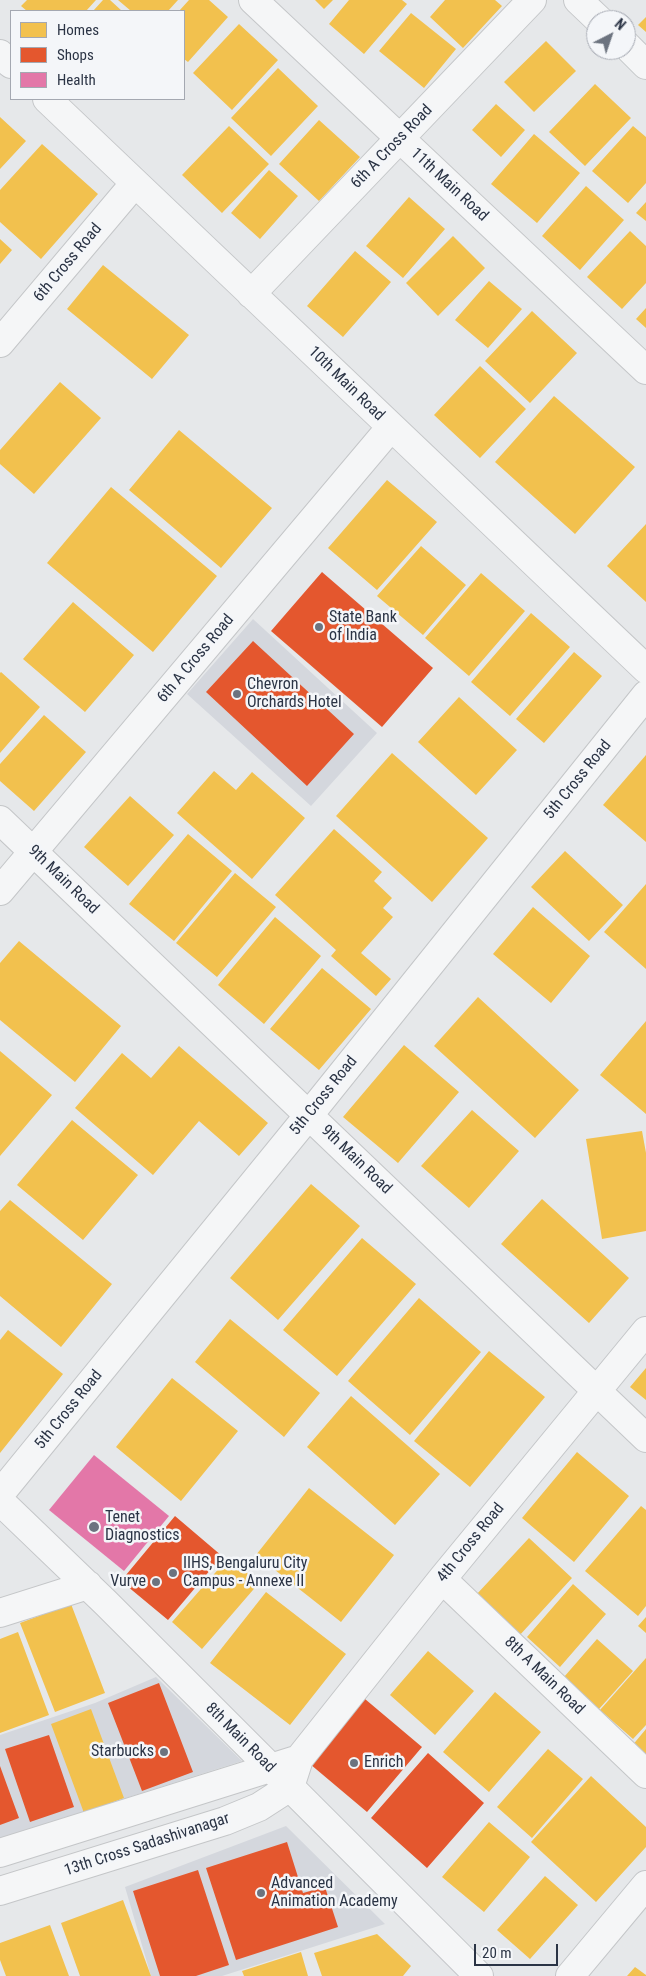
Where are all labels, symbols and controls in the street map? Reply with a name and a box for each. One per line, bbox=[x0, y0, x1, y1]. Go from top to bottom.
legend bbox=[10, 10, 185, 100]
north arrow bbox=[586, 10, 636, 60]
text: N bbox=[612, 16, 629, 33]
text: Homes bbox=[57, 21, 99, 39]
text: Shops bbox=[57, 46, 94, 64]
text: Health bbox=[57, 71, 96, 89]
street label: 6th A Cross Road bbox=[347, 101, 437, 193]
street label: 11th Main Road bbox=[406, 144, 492, 226]
street label: 6th Cross Road bbox=[30, 220, 106, 306]
street label: 10th Main Road bbox=[304, 343, 388, 425]
place label: State Bank of India bbox=[329, 608, 397, 646]
street label: 6th A Cross Road bbox=[154, 611, 238, 707]
marker: State Bank of India bbox=[313, 621, 325, 633]
place label: Chevron Orchards Hotel bbox=[247, 675, 342, 713]
marker: Chevron Orchards Hotel bbox=[231, 688, 243, 700]
street label: 5th Cross Road bbox=[540, 737, 616, 823]
street label: 9th Main Road bbox=[24, 841, 102, 919]
street label: 5th Cross Road bbox=[286, 1053, 362, 1139]
street label: 9th Main Road bbox=[317, 1121, 395, 1199]
street label: 5th Cross Road bbox=[31, 1367, 107, 1453]
street label: 4th Cross Road bbox=[433, 1500, 509, 1586]
place label: Tenet Diagnostics bbox=[105, 1508, 180, 1546]
marker: Tenet Diagnostics bbox=[87, 1520, 101, 1534]
place label: IIHS, Bengaluru City Campus - Annexe II bbox=[183, 1554, 307, 1592]
marker: IIHS, Bengaluru City Campus - Annexe II bbox=[167, 1567, 179, 1579]
place label: Vurve bbox=[110, 1572, 146, 1592]
marker: Vurve bbox=[150, 1576, 162, 1588]
street label: 8th A Main Road bbox=[500, 1633, 588, 1719]
street label: 8th Main Road bbox=[201, 1699, 279, 1777]
place label: Starbucks bbox=[91, 1742, 154, 1762]
marker: Starbucks bbox=[158, 1746, 170, 1758]
place label: Enrich bbox=[364, 1753, 403, 1773]
marker: Enrich bbox=[348, 1757, 360, 1769]
street label: 13th Cross Sadashivanagar bbox=[62, 1809, 232, 1881]
place label: Advanced Animation Academy bbox=[271, 1874, 398, 1912]
marker: Advanced Animation Academy bbox=[255, 1887, 267, 1899]
scale bar bbox=[476, 1934, 560, 1966]
text: 20 m bbox=[482, 1944, 512, 1962]

